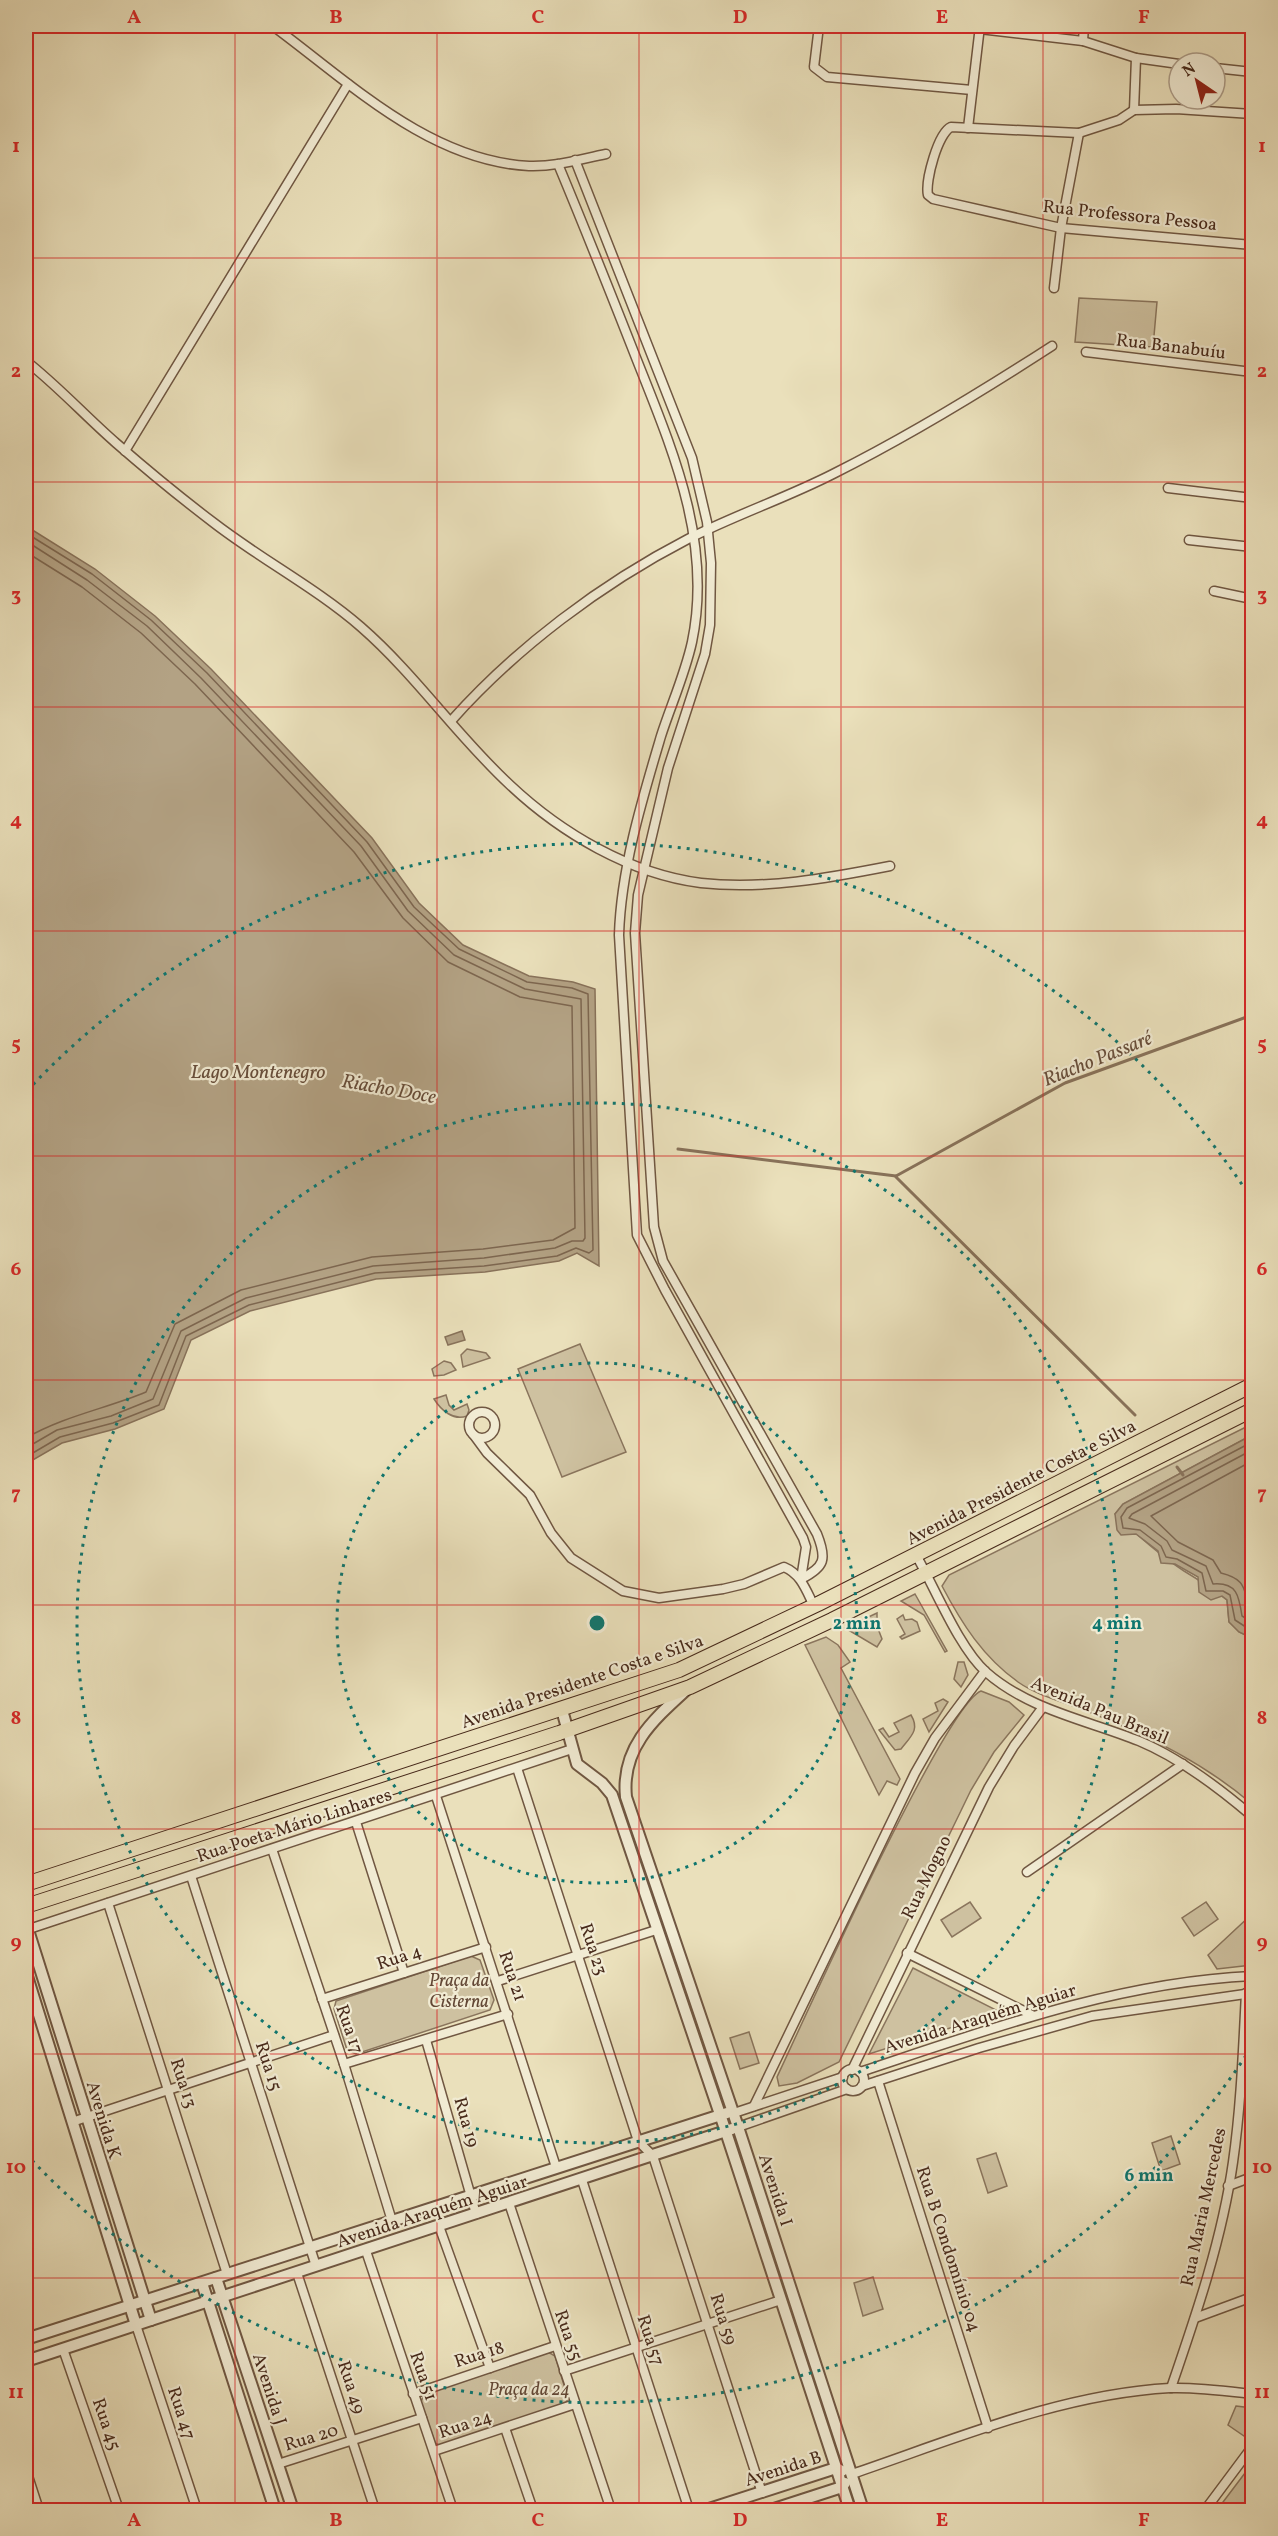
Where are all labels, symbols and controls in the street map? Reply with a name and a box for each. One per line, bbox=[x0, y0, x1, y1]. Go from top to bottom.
text: A bbox=[127, 4, 141, 32]
text: B bbox=[329, 4, 343, 32]
text: C bbox=[532, 4, 545, 32]
text: D bbox=[733, 4, 747, 32]
text: E bbox=[936, 4, 948, 32]
text: F bbox=[1138, 4, 1150, 32]
north arrow bbox=[1167, 51, 1227, 111]
text: N bbox=[1178, 58, 1201, 83]
text: 1 bbox=[12, 133, 20, 161]
text: 1 bbox=[1258, 133, 1266, 161]
street label: Rua Professora Pessoa bbox=[1042, 195, 1218, 238]
street label: Rua Banabuíu bbox=[1114, 328, 1227, 367]
text: 2 bbox=[11, 358, 21, 386]
text: 2 bbox=[1257, 358, 1267, 386]
text: 3 bbox=[11, 582, 21, 610]
text: 3 bbox=[1257, 582, 1267, 610]
text: 4 bbox=[10, 807, 22, 835]
text: 4 bbox=[1256, 807, 1268, 835]
water label: Riacho Passaré bbox=[1039, 1025, 1158, 1095]
text: 5 bbox=[11, 1031, 21, 1059]
text: 5 bbox=[1257, 1031, 1267, 1059]
water label: Lago Montenegro bbox=[191, 1059, 325, 1087]
water label: Riacho Doce bbox=[339, 1068, 439, 1112]
text: 6 bbox=[11, 1256, 22, 1284]
text: 6 bbox=[1257, 1256, 1268, 1284]
street label: Avenida Presidente Costa e Silva bbox=[902, 1414, 1141, 1552]
text: 7 bbox=[11, 1480, 21, 1508]
text: 7 bbox=[1257, 1480, 1267, 1508]
text: 2 min bbox=[833, 1612, 881, 1637]
text: 4 min bbox=[1092, 1612, 1142, 1637]
centre of rings bbox=[587, 1613, 607, 1633]
street label: Avenida Presidente Costa e Silva bbox=[458, 1629, 707, 1736]
street label: Avenida Pau Brasil bbox=[1027, 1671, 1172, 1752]
text: 8 bbox=[11, 1705, 21, 1733]
text: 8 bbox=[1257, 1705, 1267, 1733]
street label: Rua Poeta Mário Linhares bbox=[194, 1783, 395, 1870]
street label: Rua Mogno bbox=[896, 1831, 958, 1924]
street label: Rua 23 bbox=[572, 1920, 613, 1979]
text: 9 bbox=[10, 1929, 22, 1957]
text: 9 bbox=[1256, 1929, 1268, 1957]
street label: Rua 4 bbox=[374, 1939, 425, 1977]
street label: Rua 21 bbox=[491, 1948, 532, 2005]
park label: Praça da Cisterna bbox=[429, 1969, 489, 2015]
street label: Avenida Araquém Aguiar bbox=[881, 1978, 1080, 2061]
street label: Rua 17 bbox=[329, 2001, 369, 2058]
street label: Rua 15 bbox=[248, 2039, 287, 2094]
street label: Rua 13 bbox=[163, 2055, 202, 2112]
street label: Avenida K bbox=[79, 2078, 126, 2163]
street label: Rua 19 bbox=[446, 2094, 485, 2151]
street label: Rua Maria Mercedes bbox=[1175, 2126, 1234, 2289]
street label: Avenida I bbox=[751, 2151, 798, 2230]
text: 10 bbox=[6, 2154, 26, 2182]
text: 10 bbox=[1252, 2154, 1272, 2182]
street label: Rua B Condomínio 04 bbox=[909, 2163, 986, 2336]
text: 6 min bbox=[1124, 2164, 1174, 2189]
street label: Avenida Araquém Aguiar bbox=[334, 2170, 532, 2255]
street label: Rua 59 bbox=[703, 2291, 743, 2348]
street label: Rua 55 bbox=[547, 2307, 588, 2364]
street label: Rua 57 bbox=[630, 2312, 670, 2369]
street label: Rua 18 bbox=[451, 2336, 508, 2375]
street label: Rua 51 bbox=[403, 2348, 443, 2405]
street label: Avenida J bbox=[245, 2350, 292, 2429]
street label: Rua 49 bbox=[330, 2358, 371, 2417]
park label: Praça da 24 bbox=[488, 2378, 570, 2403]
text: 11 bbox=[8, 2379, 24, 2407]
text: 11 bbox=[1254, 2379, 1270, 2407]
street label: Rua 47 bbox=[160, 2384, 201, 2443]
street label: Rua 45 bbox=[85, 2395, 126, 2454]
street label: Rua 24 bbox=[435, 2405, 495, 2446]
street label: Rua 20 bbox=[281, 2418, 342, 2458]
street label: Avenida B bbox=[742, 2445, 825, 2494]
text: A bbox=[127, 2507, 141, 2535]
text: B bbox=[329, 2507, 343, 2535]
text: C bbox=[532, 2507, 545, 2535]
text: D bbox=[733, 2507, 747, 2535]
text: E bbox=[936, 2507, 948, 2535]
text: F bbox=[1138, 2507, 1150, 2535]

